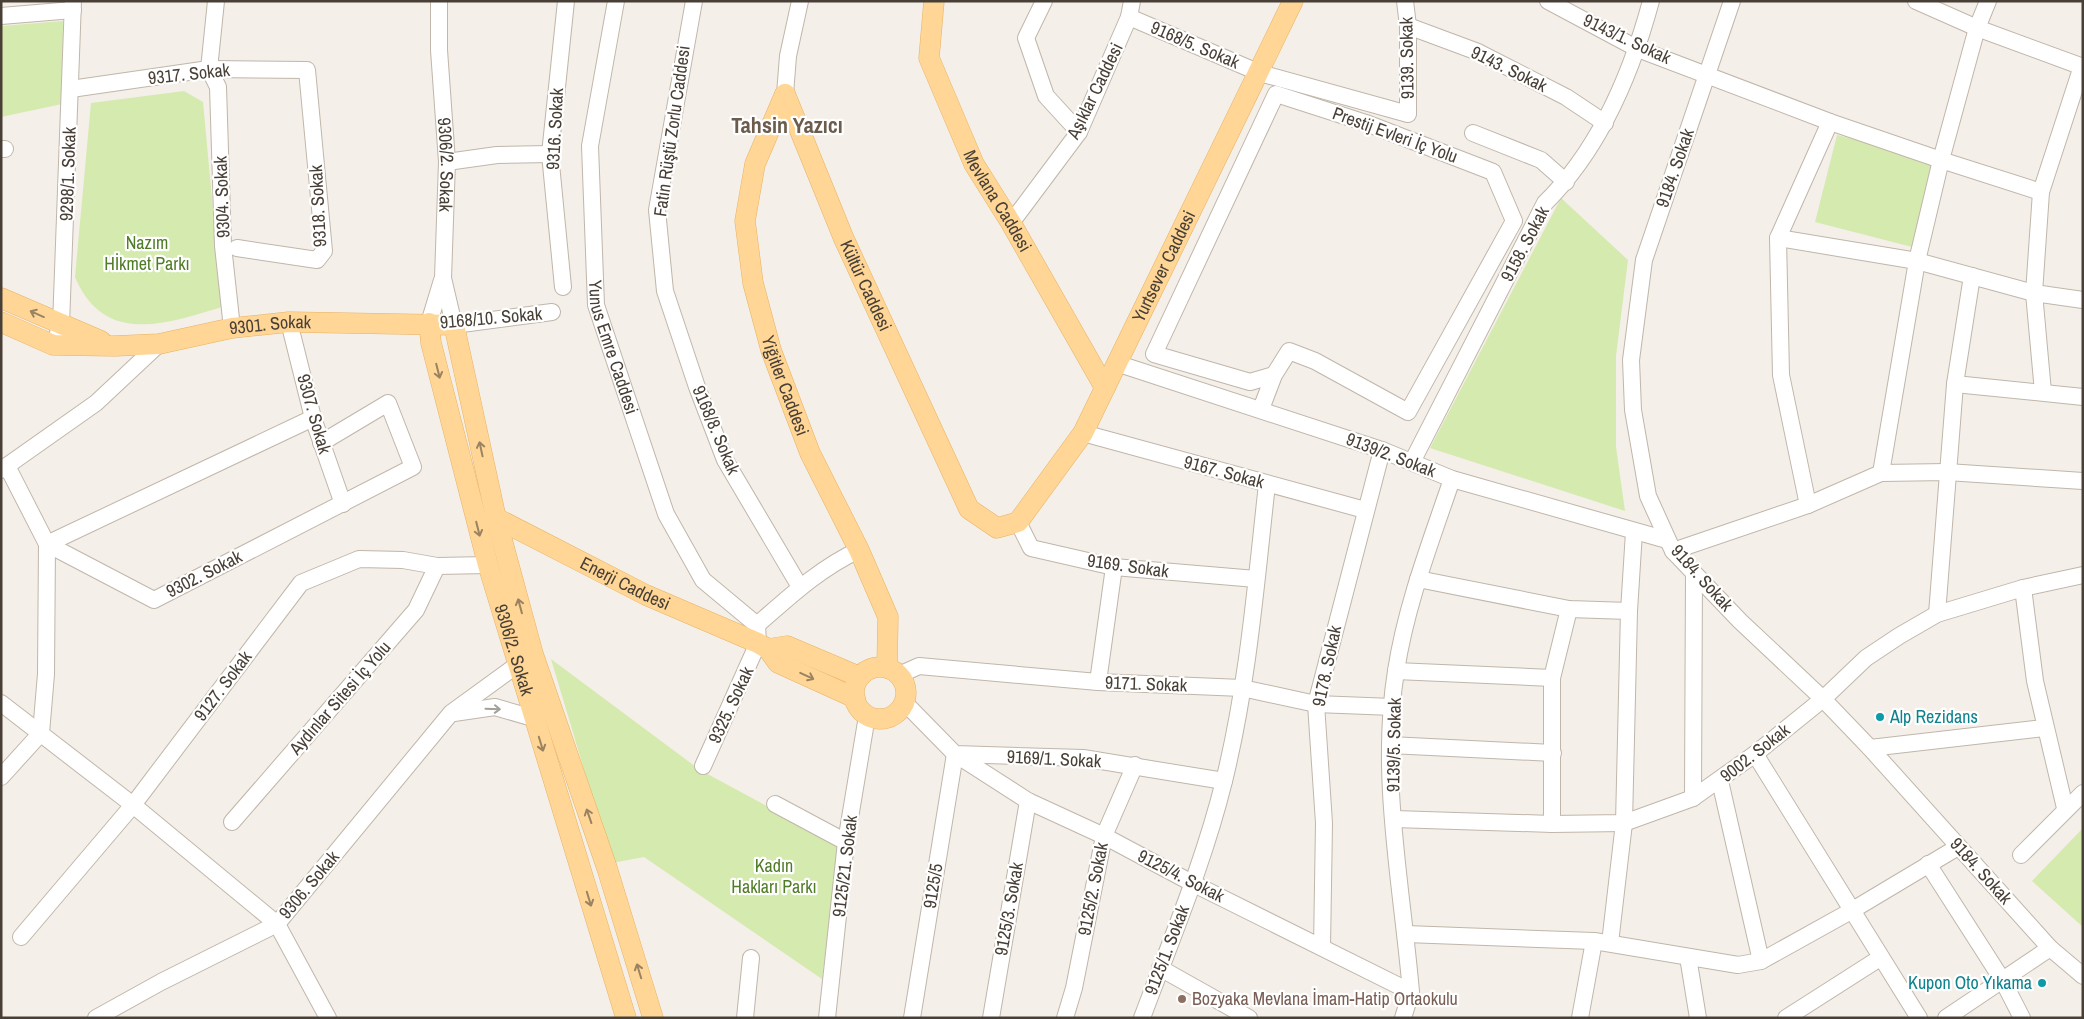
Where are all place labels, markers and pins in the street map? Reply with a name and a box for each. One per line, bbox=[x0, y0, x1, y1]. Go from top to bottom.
place label: Alp Rezidans bbox=[1889, 704, 1978, 729]
marker: Alp Rezidans bbox=[1874, 711, 1886, 723]
place label: Kupon Oto Yıkama bbox=[1908, 970, 2032, 995]
marker: Kupon Oto Yıkama bbox=[2036, 977, 2048, 989]
place label: Bozyaka Mevlana İmam-Hatip Ortaokulu bbox=[1192, 986, 1458, 1011]
marker: Bozyaka Mevlana İmam-Hatip Ortaokulu bbox=[1176, 993, 1188, 1005]

